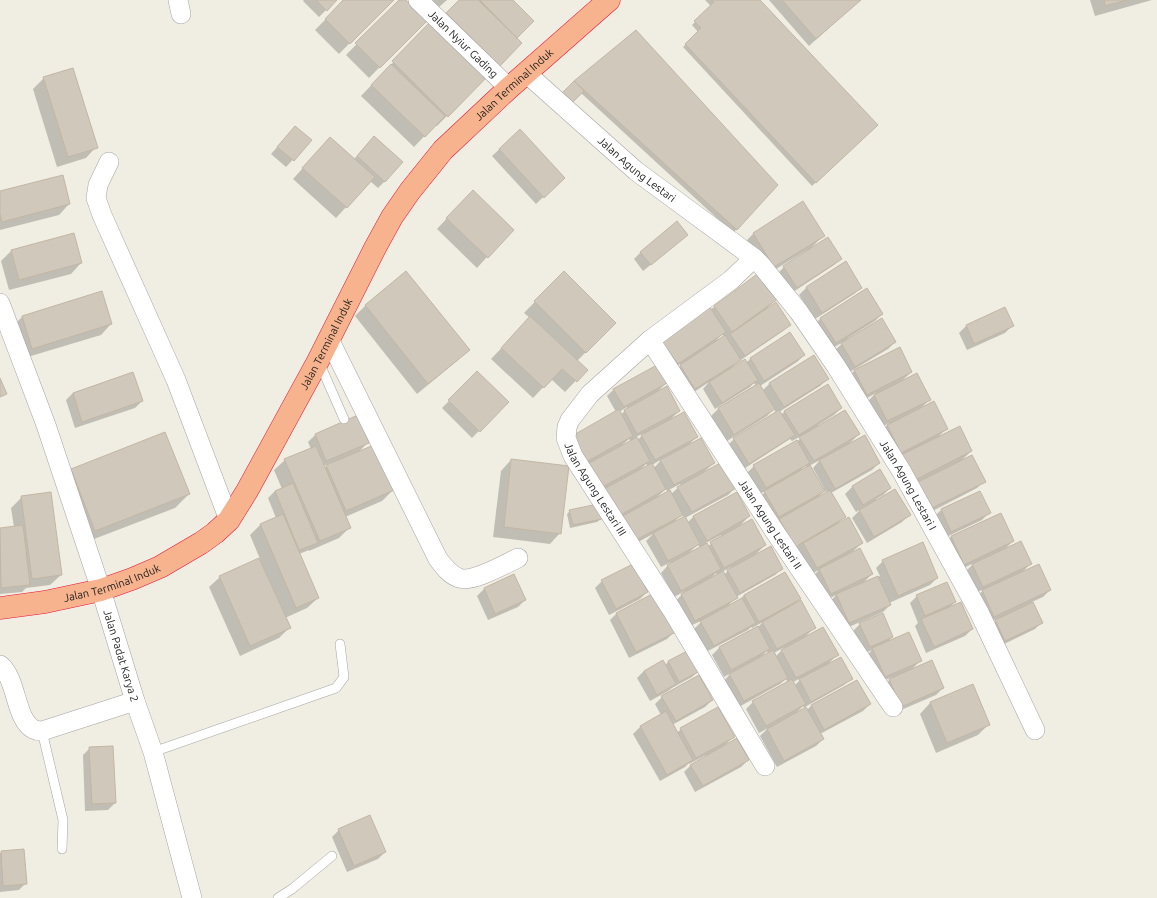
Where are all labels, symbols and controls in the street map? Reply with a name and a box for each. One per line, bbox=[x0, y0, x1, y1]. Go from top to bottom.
street label: Jalan Nyiur Gading bbox=[426, 8, 501, 80]
street label: Jalan Terminal Induk bbox=[472, 46, 556, 123]
street label: Jalan Agung Lestari bbox=[596, 134, 678, 204]
street label: Jalan Terminal Induk bbox=[298, 296, 355, 392]
street label: Jalan Agung Lestari I bbox=[878, 438, 939, 532]
street label: Jalan Agung Lestari III bbox=[562, 441, 629, 538]
street label: Jalan Agung Lestari II bbox=[736, 477, 804, 571]
street label: Jalan Terminal Induk bbox=[62, 561, 162, 604]
street label: Jalan Padat Karya 2 bbox=[101, 608, 141, 703]

